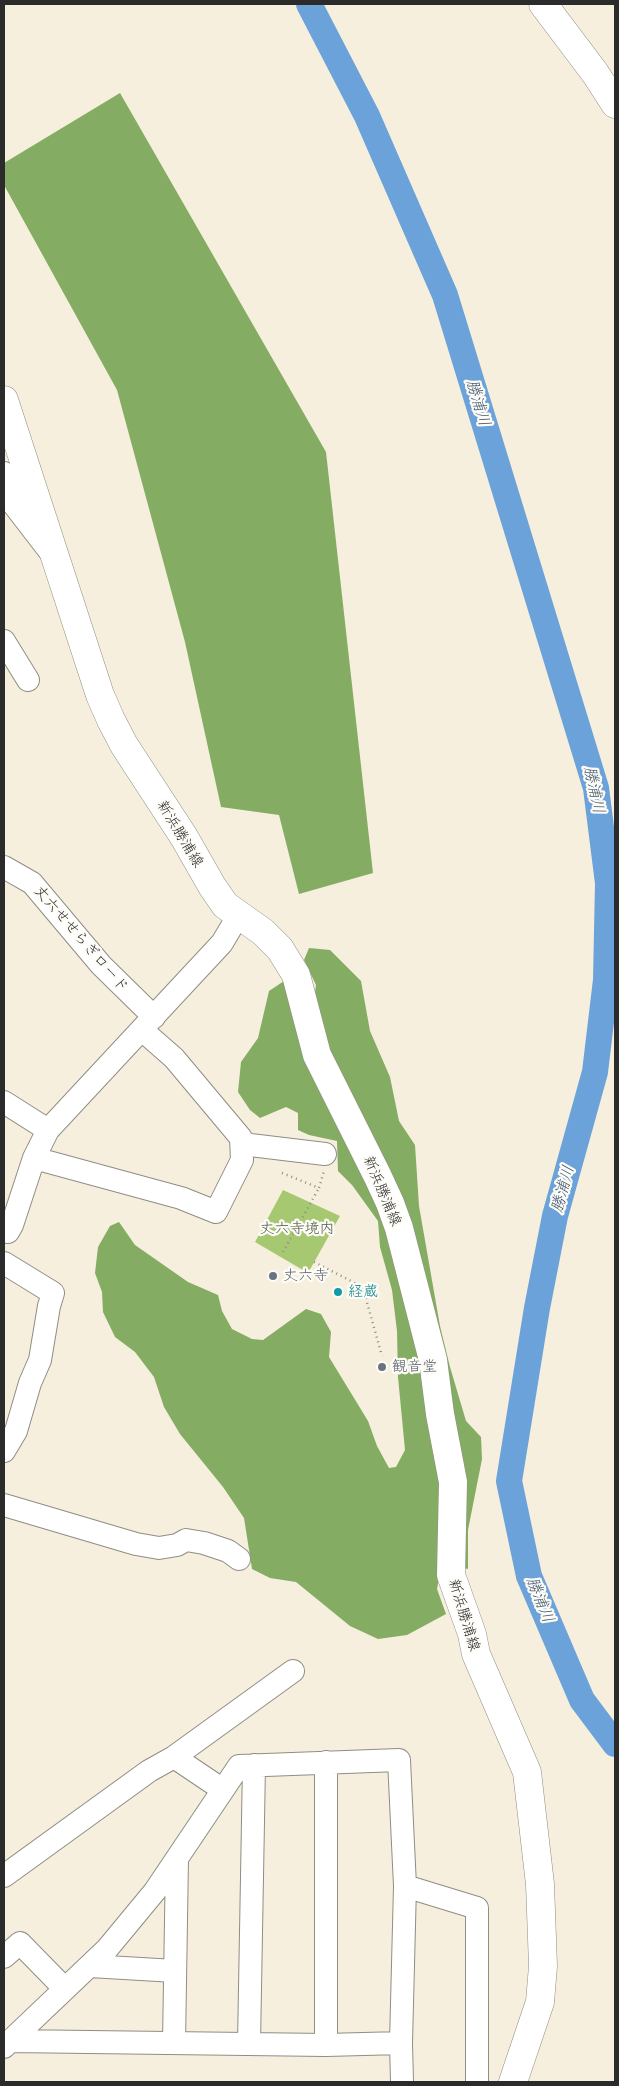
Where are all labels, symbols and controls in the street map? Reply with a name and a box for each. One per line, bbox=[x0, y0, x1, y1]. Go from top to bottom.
water label: 勝浦川 bbox=[462, 377, 494, 429]
water label: 勝浦川 bbox=[580, 765, 608, 815]
street label: 新浜勝浦線 bbox=[153, 797, 207, 871]
street label: 丈六せせらぎロード bbox=[30, 882, 132, 996]
street label: 新浜勝浦線 bbox=[359, 1153, 405, 1229]
water label: 勝浦川 bbox=[548, 1163, 578, 1215]
park label: 丈六寺境内 bbox=[260, 1220, 334, 1238]
place label: 丈六寺 bbox=[283, 1267, 328, 1285]
marker: 丈六寺 bbox=[267, 1270, 279, 1282]
place label: 経蔵 bbox=[348, 1283, 378, 1301]
marker: 経蔵 bbox=[332, 1286, 344, 1298]
place label: 観音堂 bbox=[392, 1358, 437, 1376]
marker: 観音堂 bbox=[376, 1361, 388, 1373]
water label: 勝浦川 bbox=[522, 1574, 558, 1626]
street label: 新浜勝浦線 bbox=[444, 1577, 484, 1653]

